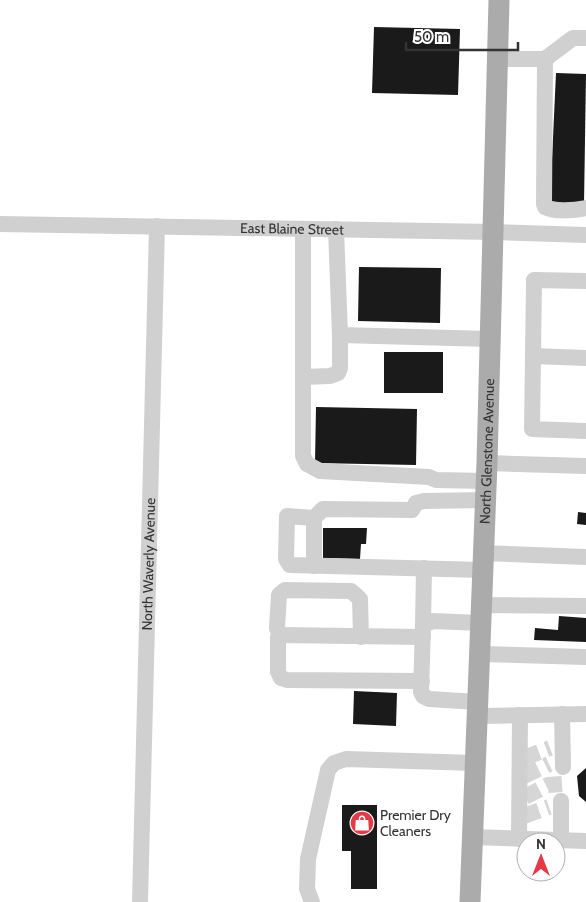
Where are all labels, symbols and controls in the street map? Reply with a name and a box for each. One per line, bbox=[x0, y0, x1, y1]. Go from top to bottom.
scale bar bbox=[406, 20, 518, 52]
text: 50 m bbox=[414, 28, 449, 46]
street label: East Blaine Street bbox=[240, 219, 344, 239]
street label: North Glenstone Avenue bbox=[476, 378, 498, 524]
street label: North Waverly Avenue bbox=[138, 498, 159, 631]
place label: Premier Dry Cleaners bbox=[380, 806, 451, 840]
shop icon: Premier Dry Cleaners bbox=[349, 810, 375, 836]
north arrow bbox=[516, 832, 566, 882]
text: N bbox=[536, 835, 546, 853]

